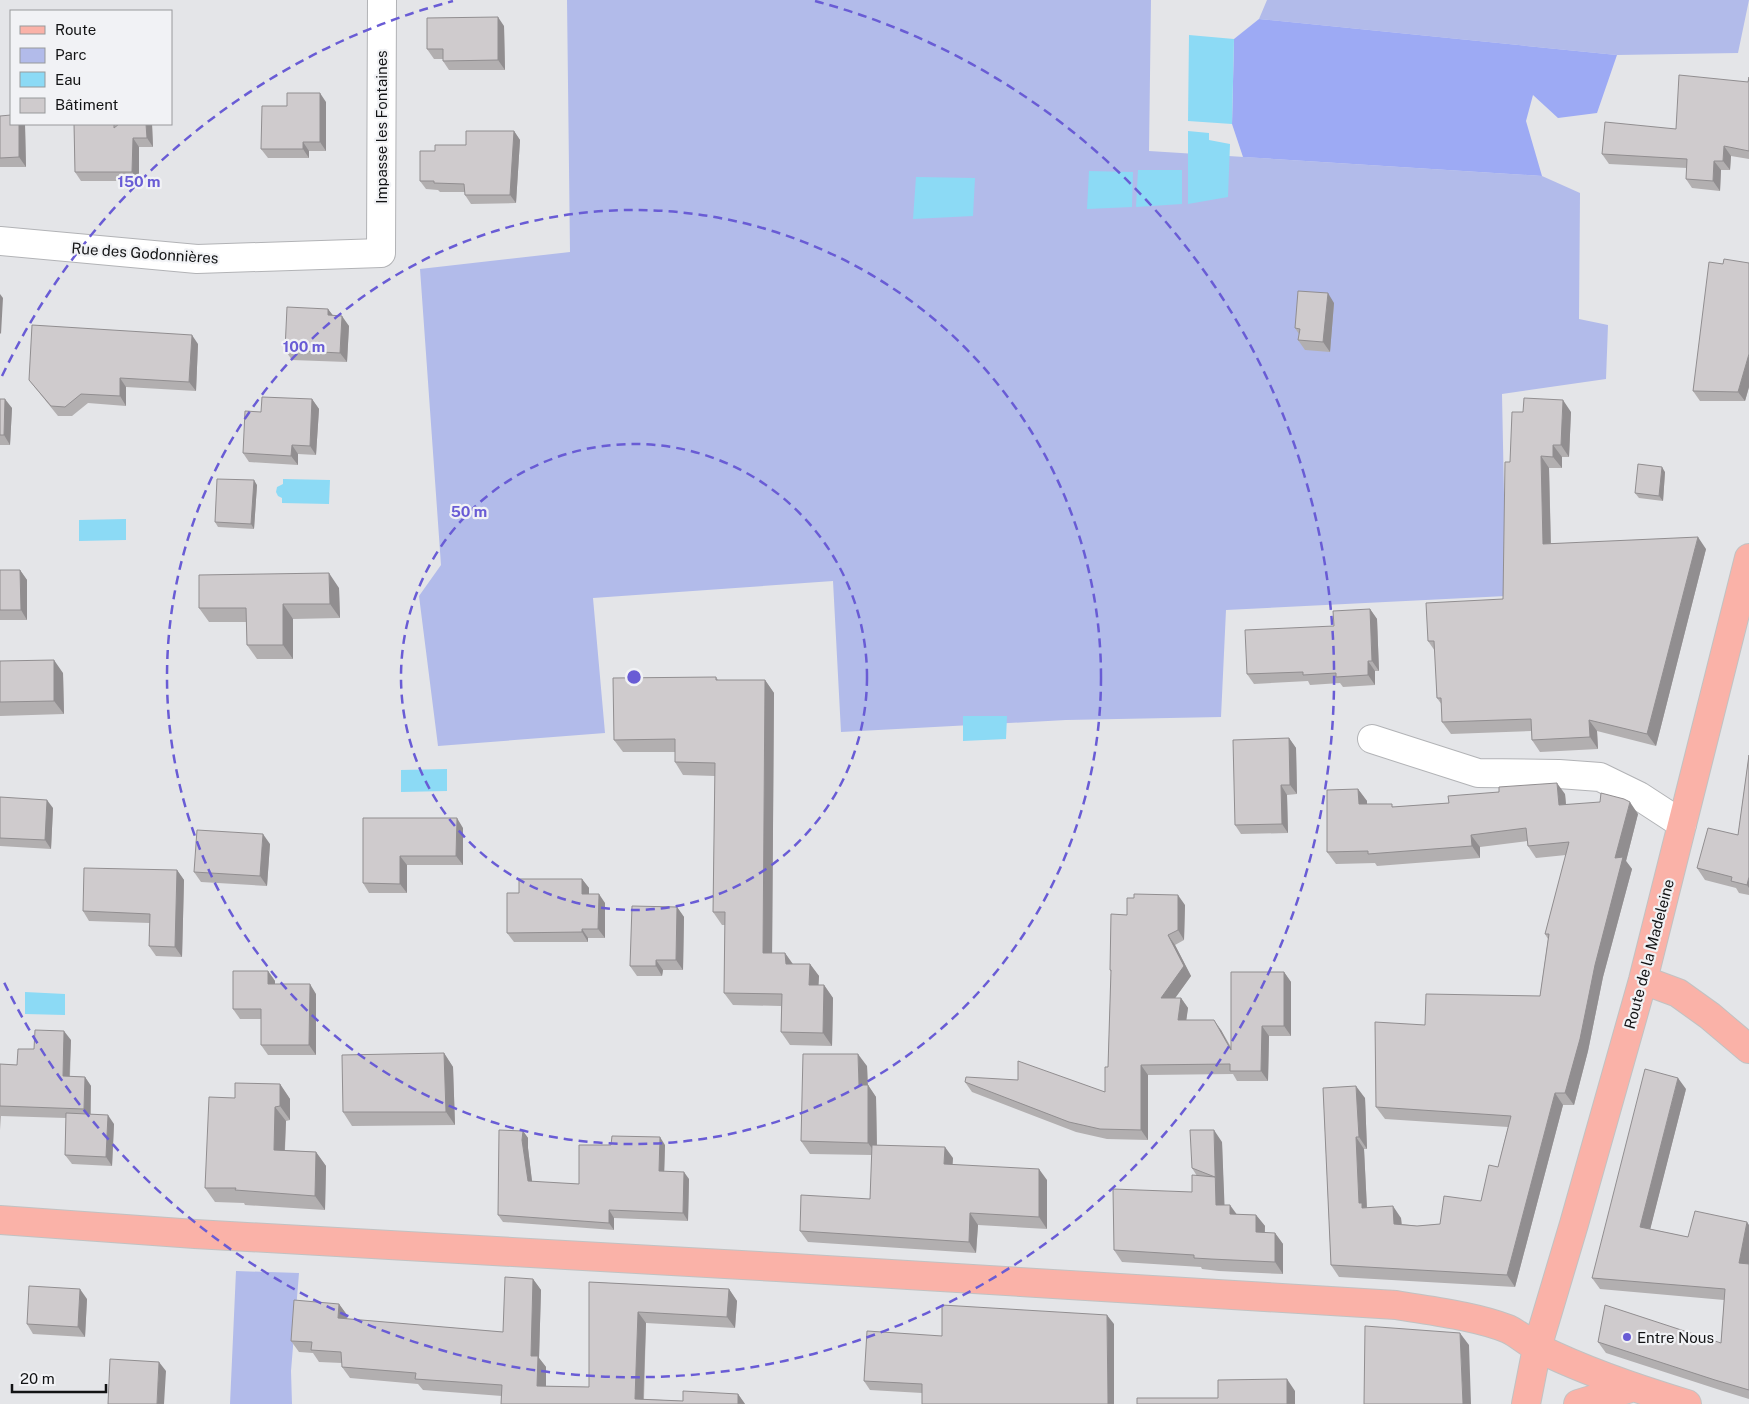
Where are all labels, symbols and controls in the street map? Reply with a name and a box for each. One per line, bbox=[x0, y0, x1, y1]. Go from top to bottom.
legend bbox=[10, 10, 172, 125]
text: Route bbox=[55, 21, 96, 38]
text: Parc bbox=[55, 46, 87, 63]
street label: Impasse les Fontaines bbox=[373, 50, 390, 204]
text: Eau bbox=[55, 71, 81, 88]
text: Bâtiment bbox=[55, 96, 118, 113]
text: 150 m bbox=[117, 173, 161, 190]
street label: Rue des Godonnières bbox=[71, 239, 219, 267]
text: 100 m bbox=[283, 338, 325, 355]
text: 50 m bbox=[451, 503, 487, 520]
centre of rings bbox=[625, 668, 643, 686]
street label: Route de la Madeleine bbox=[1621, 877, 1677, 1031]
place label: Entre Nous bbox=[1637, 1329, 1714, 1346]
marker: Entre Nous bbox=[1621, 1331, 1633, 1343]
scale bar bbox=[12, 1362, 106, 1394]
text: 20 m bbox=[20, 1370, 55, 1387]

